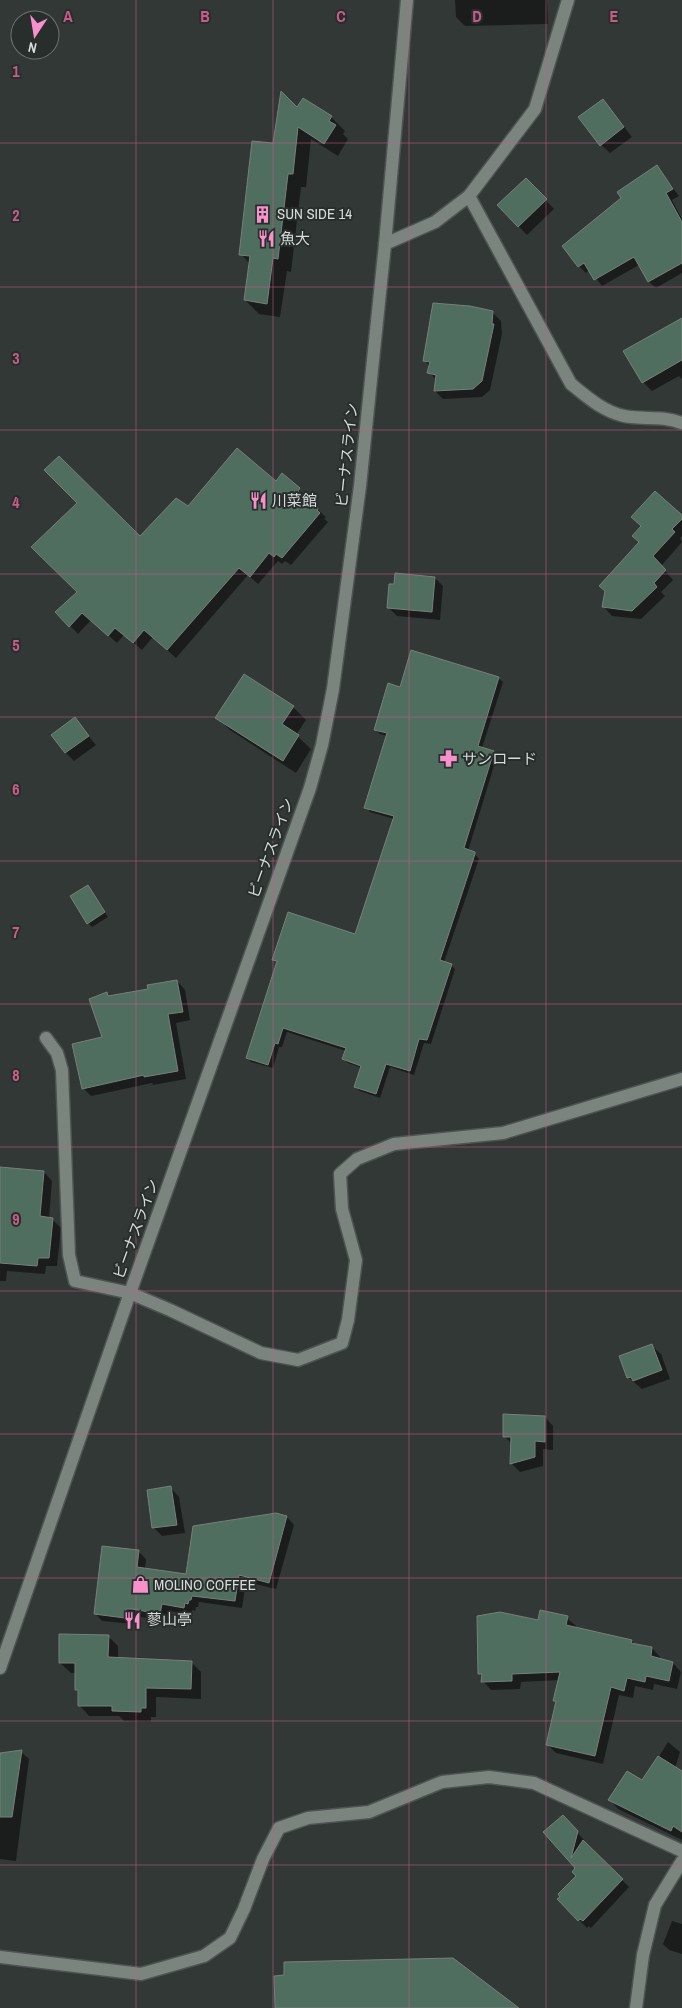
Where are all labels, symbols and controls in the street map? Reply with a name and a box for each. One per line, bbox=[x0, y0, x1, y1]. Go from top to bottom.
text: A bbox=[63, 5, 73, 27]
text: B bbox=[200, 5, 210, 27]
text: C bbox=[336, 5, 346, 27]
text: D bbox=[472, 5, 482, 27]
text: E bbox=[610, 5, 619, 27]
north arrow bbox=[10, 10, 60, 60]
text: N bbox=[26, 38, 38, 57]
text: 1 bbox=[12, 60, 20, 82]
place label: SUN SIDE 14 bbox=[277, 203, 352, 224]
text: 2 bbox=[12, 204, 20, 226]
building icon: SUN SIDE 14 bbox=[253, 204, 273, 224]
place label: 魚大 bbox=[280, 228, 310, 249]
restaurant icon: 魚大 bbox=[256, 229, 276, 249]
text: 3 bbox=[12, 347, 20, 369]
street label: ビーナスライン bbox=[331, 402, 362, 508]
place label: 川菜館 bbox=[272, 490, 317, 511]
text: 4 bbox=[12, 491, 20, 513]
restaurant icon: 川菜館 bbox=[248, 491, 268, 511]
text: 5 bbox=[12, 634, 20, 656]
place label: サンロード bbox=[462, 748, 537, 769]
pharmacy icon: サンロード bbox=[438, 749, 458, 769]
text: 6 bbox=[12, 778, 20, 800]
street label: ビーナスライン bbox=[243, 795, 298, 901]
text: 7 bbox=[12, 921, 20, 943]
text: 8 bbox=[12, 1064, 20, 1086]
street label: ビーナスライン bbox=[108, 1176, 163, 1282]
text: 9 bbox=[12, 1208, 20, 1230]
place label: MOLINO COFFEE bbox=[154, 1574, 256, 1595]
shop icon: MOLINO COFFEE bbox=[130, 1575, 150, 1595]
place label: 蓼山亭 bbox=[147, 1609, 192, 1630]
restaurant icon: 蓼山亭 bbox=[123, 1610, 143, 1630]

